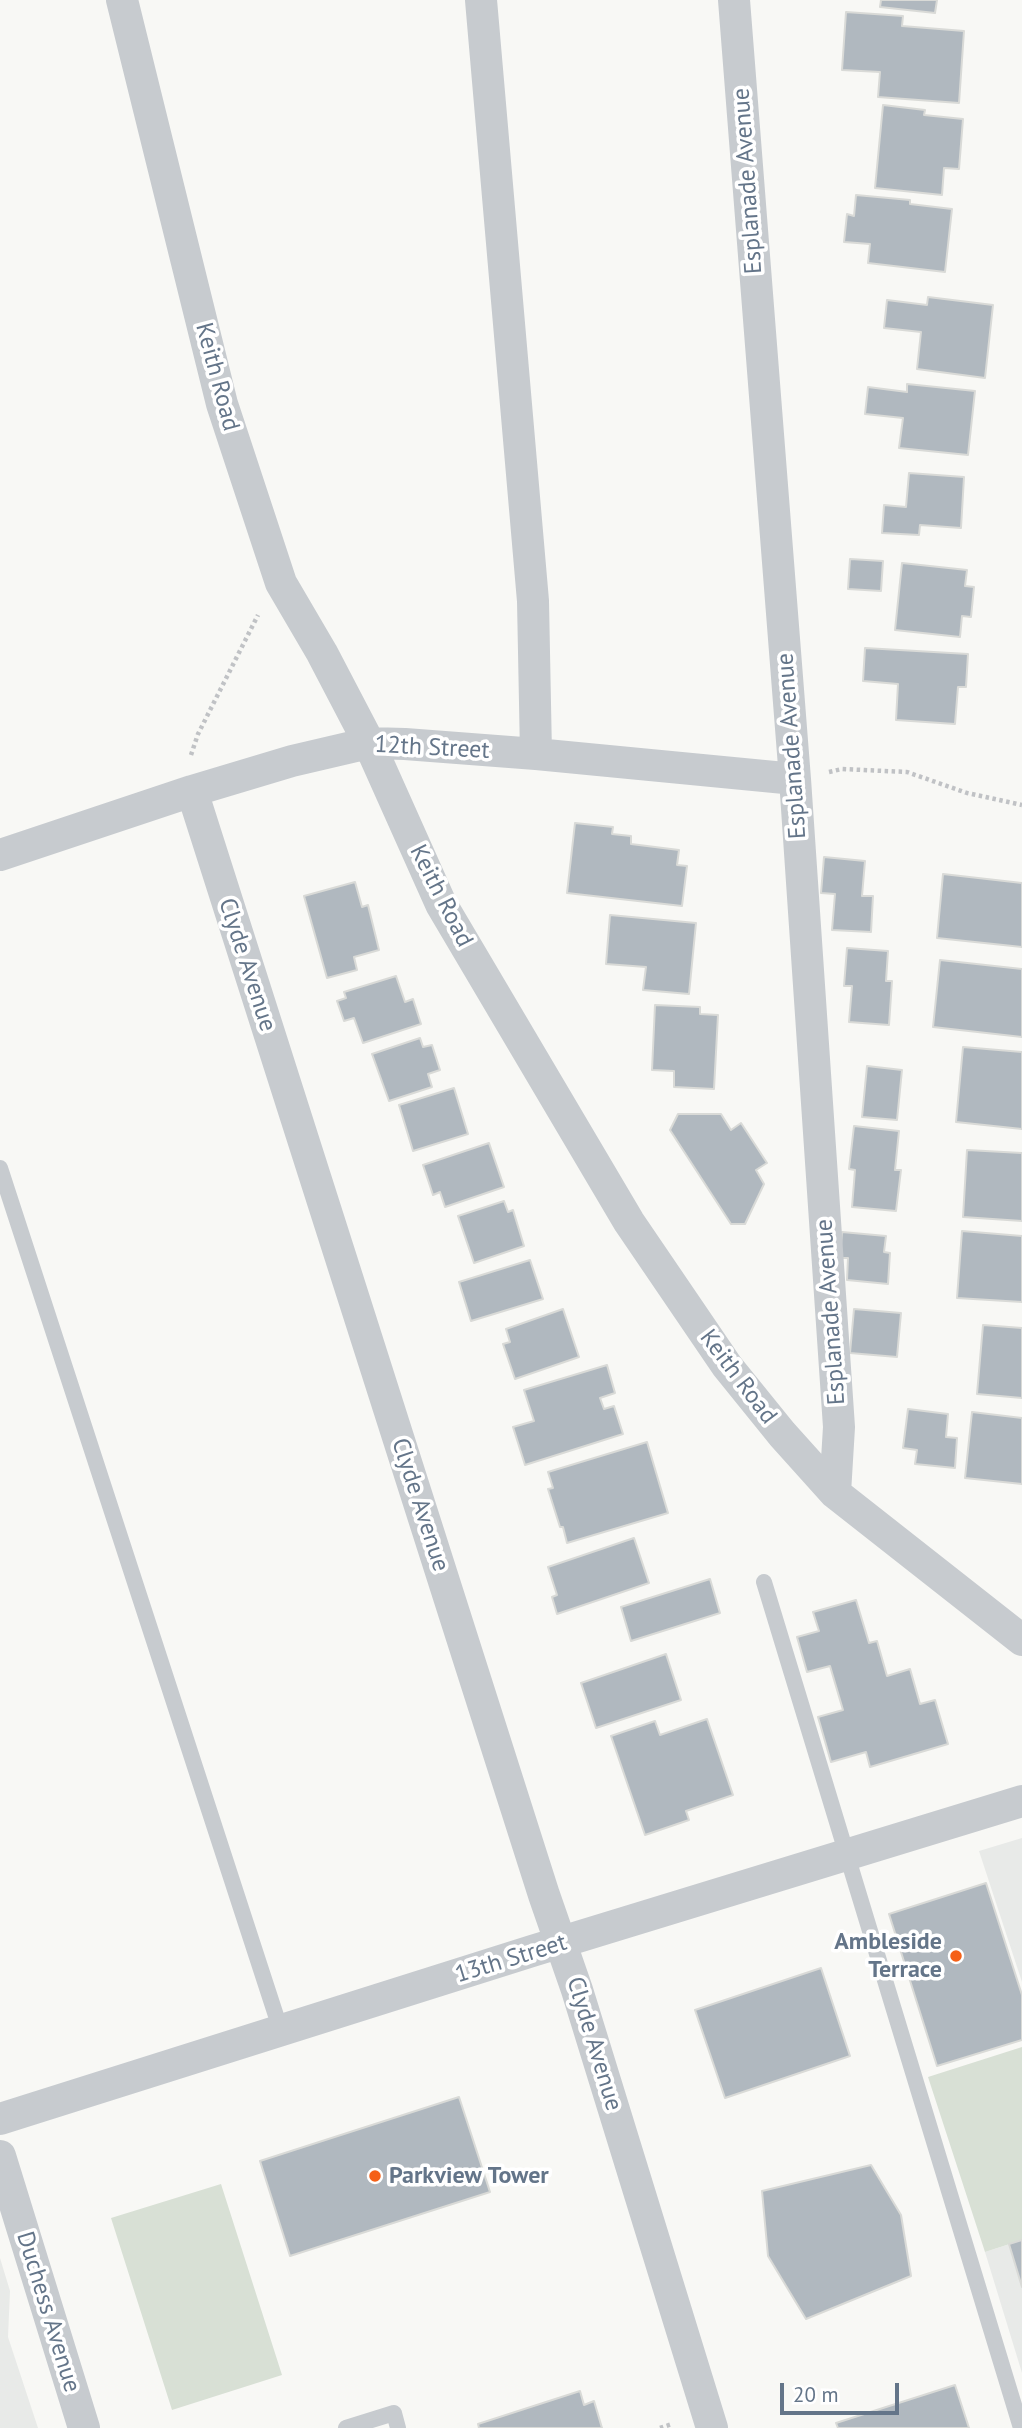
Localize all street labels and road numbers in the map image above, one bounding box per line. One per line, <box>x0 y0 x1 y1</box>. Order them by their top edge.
street label: Esplanade Avenue <box>727 87 769 275</box>
street label: Keith Road <box>189 320 245 434</box>
street label: Esplanade Avenue <box>771 652 813 840</box>
street label: 12th Street <box>374 731 490 765</box>
street label: Keith Road <box>403 840 479 952</box>
street label: Clyde Avenue <box>212 895 282 1035</box>
street label: Esplanade Avenue <box>810 1218 852 1406</box>
street label: Keith Road <box>693 1324 783 1430</box>
street label: Clyde Avenue <box>385 1435 455 1575</box>
street label: 13th Street <box>452 1928 570 1990</box>
street label: Clyde Avenue <box>560 1974 628 2114</box>
street label: Duchess Avenue <box>10 2228 86 2396</box>

